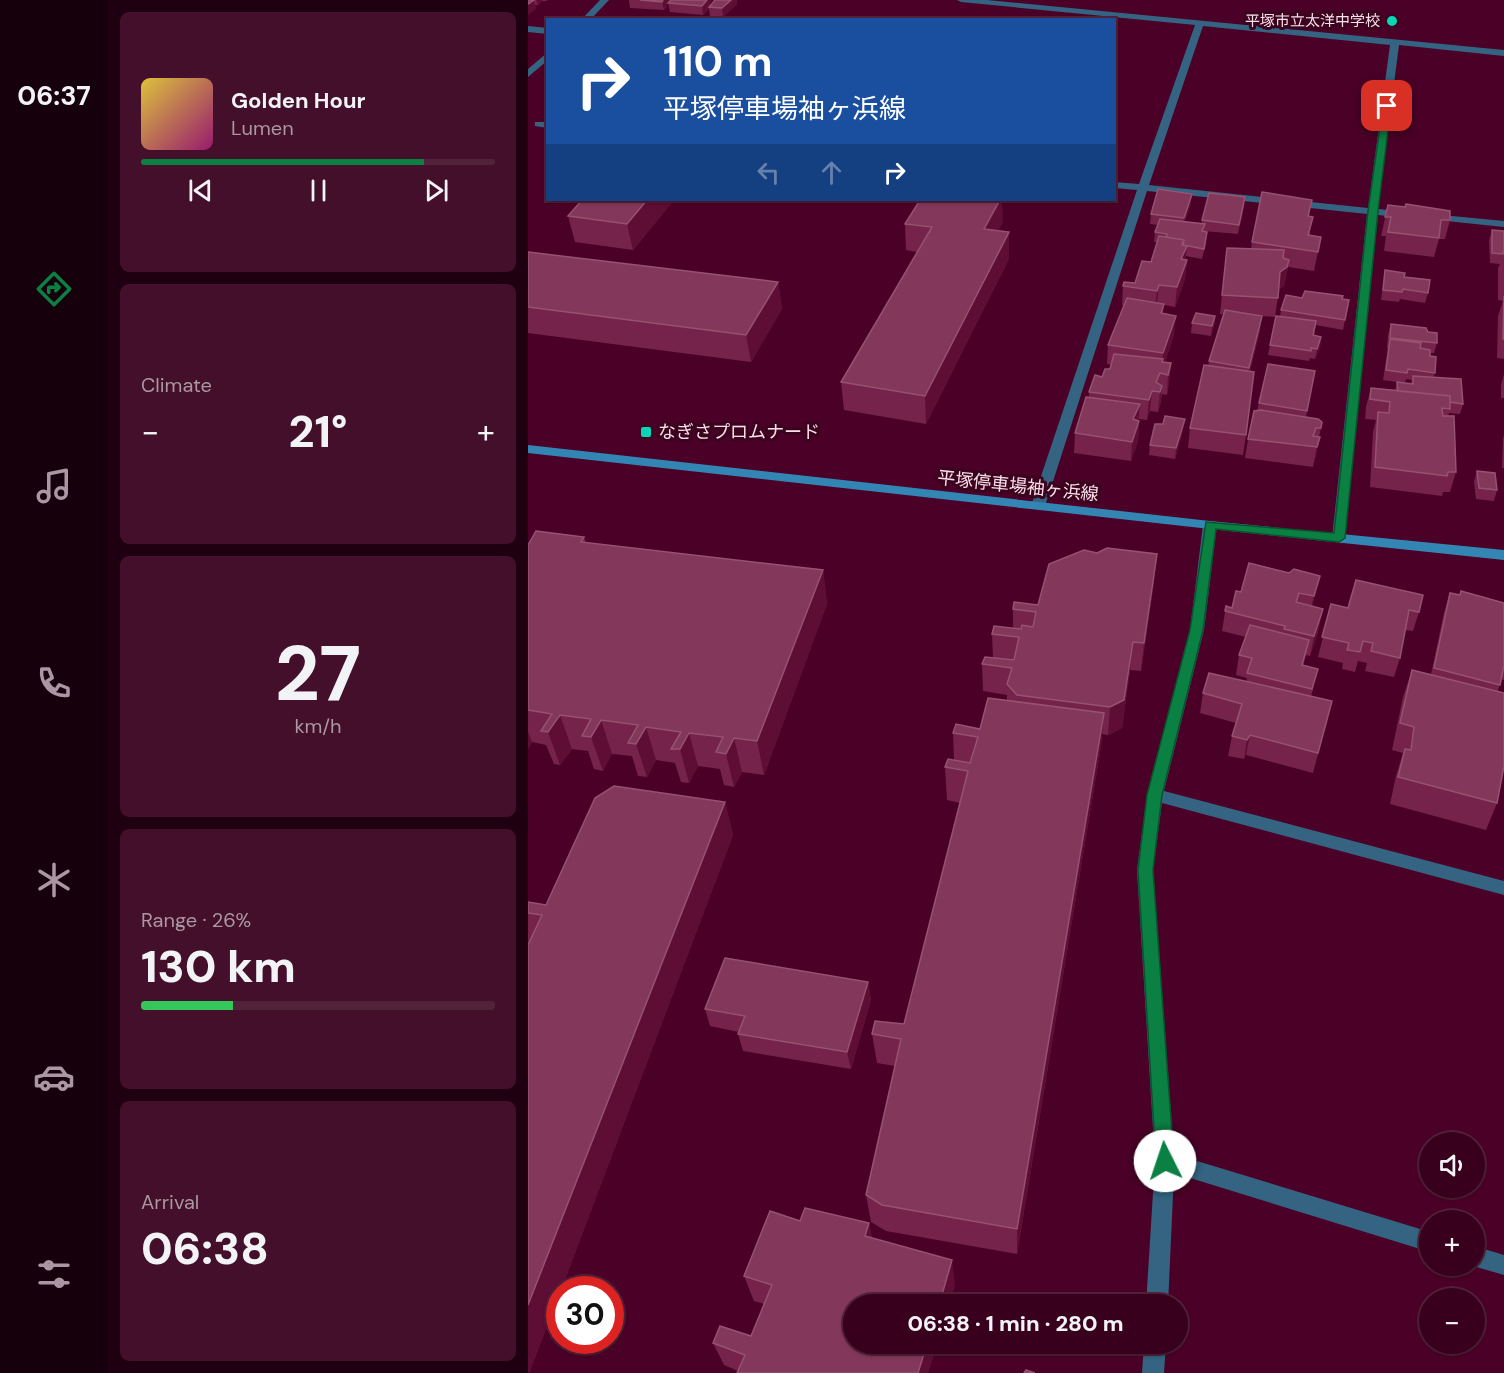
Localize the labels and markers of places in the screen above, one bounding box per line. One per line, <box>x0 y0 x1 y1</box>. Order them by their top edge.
place label: 平塚市立太洋中学校 <box>1245 11 1380 31</box>
marker: 平塚市立太洋中学校 <box>1385 14 1399 28</box>
pin <box>1361 80 1412 131</box>
place label: なぎさプロムナード <box>658 420 820 444</box>
marker: なぎさプロムナード <box>639 425 653 439</box>

